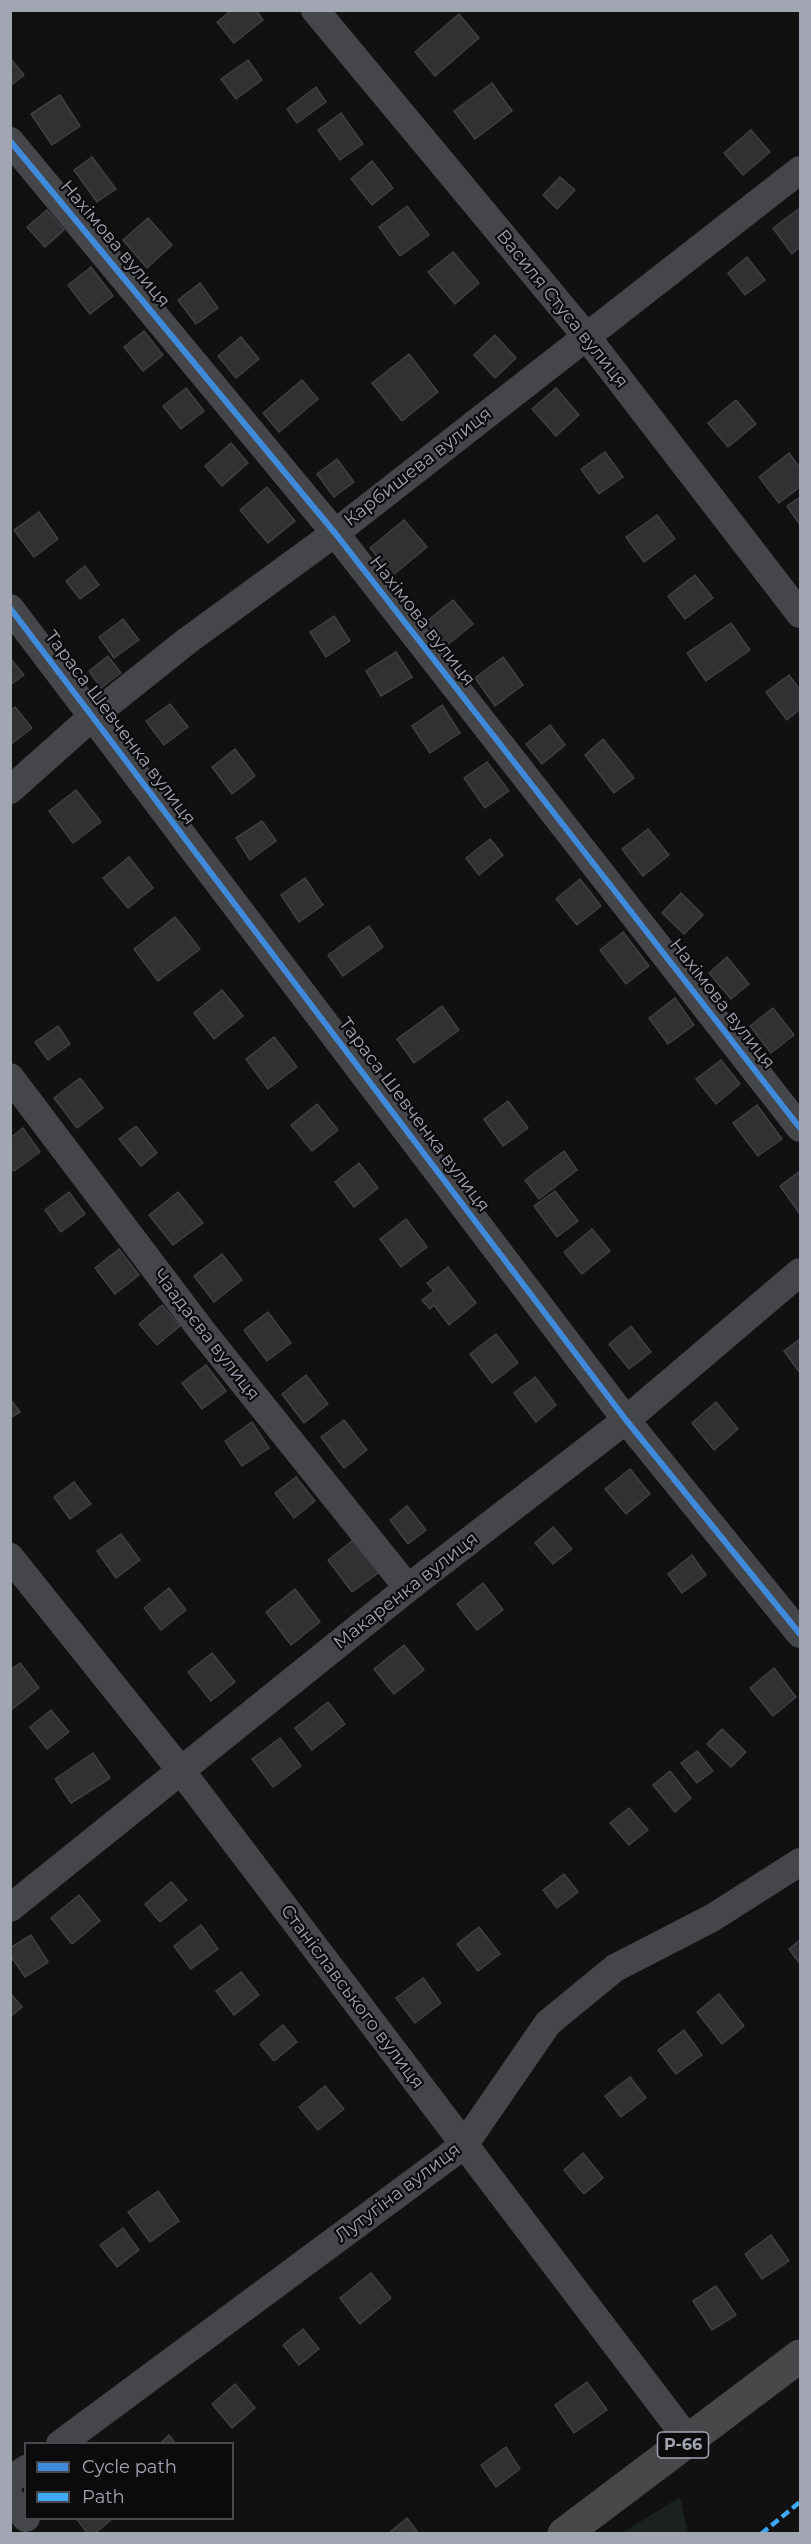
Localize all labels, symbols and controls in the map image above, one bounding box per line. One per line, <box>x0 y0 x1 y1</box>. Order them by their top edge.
street label: Нахімова вулиця <box>56 176 174 312</box>
street label: Василя Стуса вулиця <box>492 226 632 392</box>
street label: Карбишева вулиця <box>340 403 496 531</box>
street label: Нахімова вулиця <box>365 552 479 690</box>
street label: Тараса Шевченка вулиця <box>40 627 200 829</box>
street label: Нахімова вулиця <box>665 935 779 1073</box>
street label: Тараса Шевченка вулиця <box>334 1014 494 1216</box>
street label: Чаадаєва вулиця <box>148 1265 264 1405</box>
street label: Макаренка вулиця <box>330 1528 482 1654</box>
street label: Станіславського вулиця <box>276 1901 428 2093</box>
street label: Лутугіна вулиця <box>331 2139 465 2247</box>
road number: Р-66 <box>658 2432 708 2458</box>
legend <box>24 2442 234 2520</box>
text: Cycle path <box>82 2456 177 2478</box>
text: Path <box>82 2486 125 2508</box>

